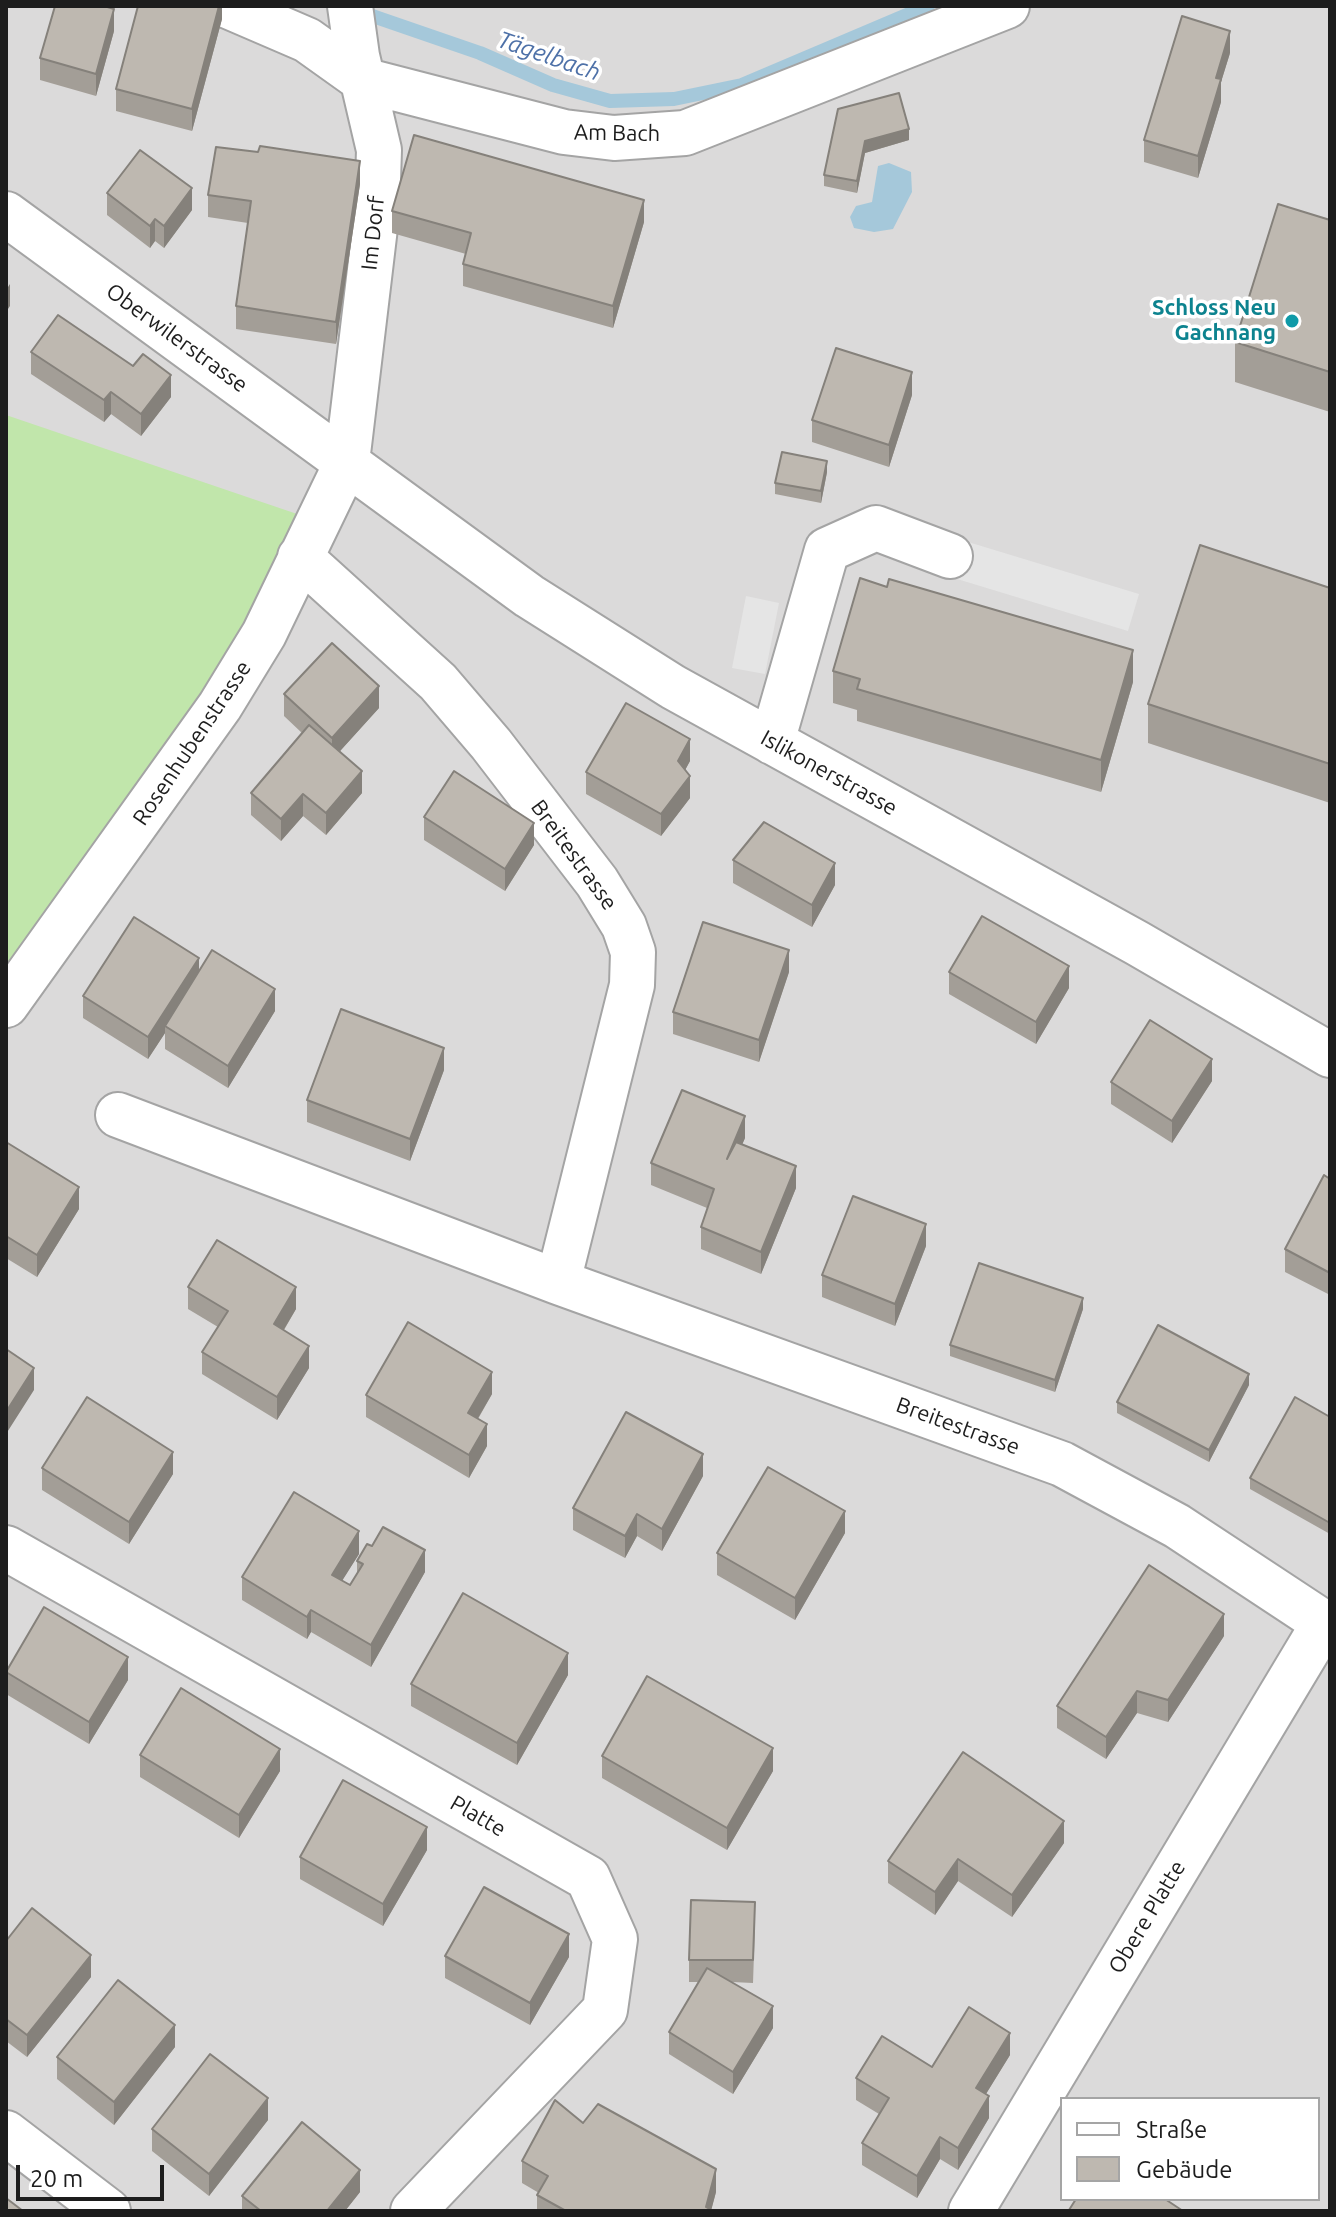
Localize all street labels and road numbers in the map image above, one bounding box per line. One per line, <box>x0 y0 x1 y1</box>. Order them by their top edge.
street label: Am Bach <box>574 119 660 147</box>
street label: Im Dorf <box>356 194 390 272</box>
street label: Oberwilerstrasse <box>101 278 253 398</box>
street label: Rosenhubenstrasse <box>127 656 257 830</box>
street label: Islikonerstrasse <box>756 725 902 821</box>
street label: Breitestrasse <box>525 795 623 915</box>
street label: Breitestrasse <box>893 1391 1023 1461</box>
street label: Platte <box>446 1790 510 1842</box>
street label: Obere Platte <box>1103 1856 1191 1978</box>

